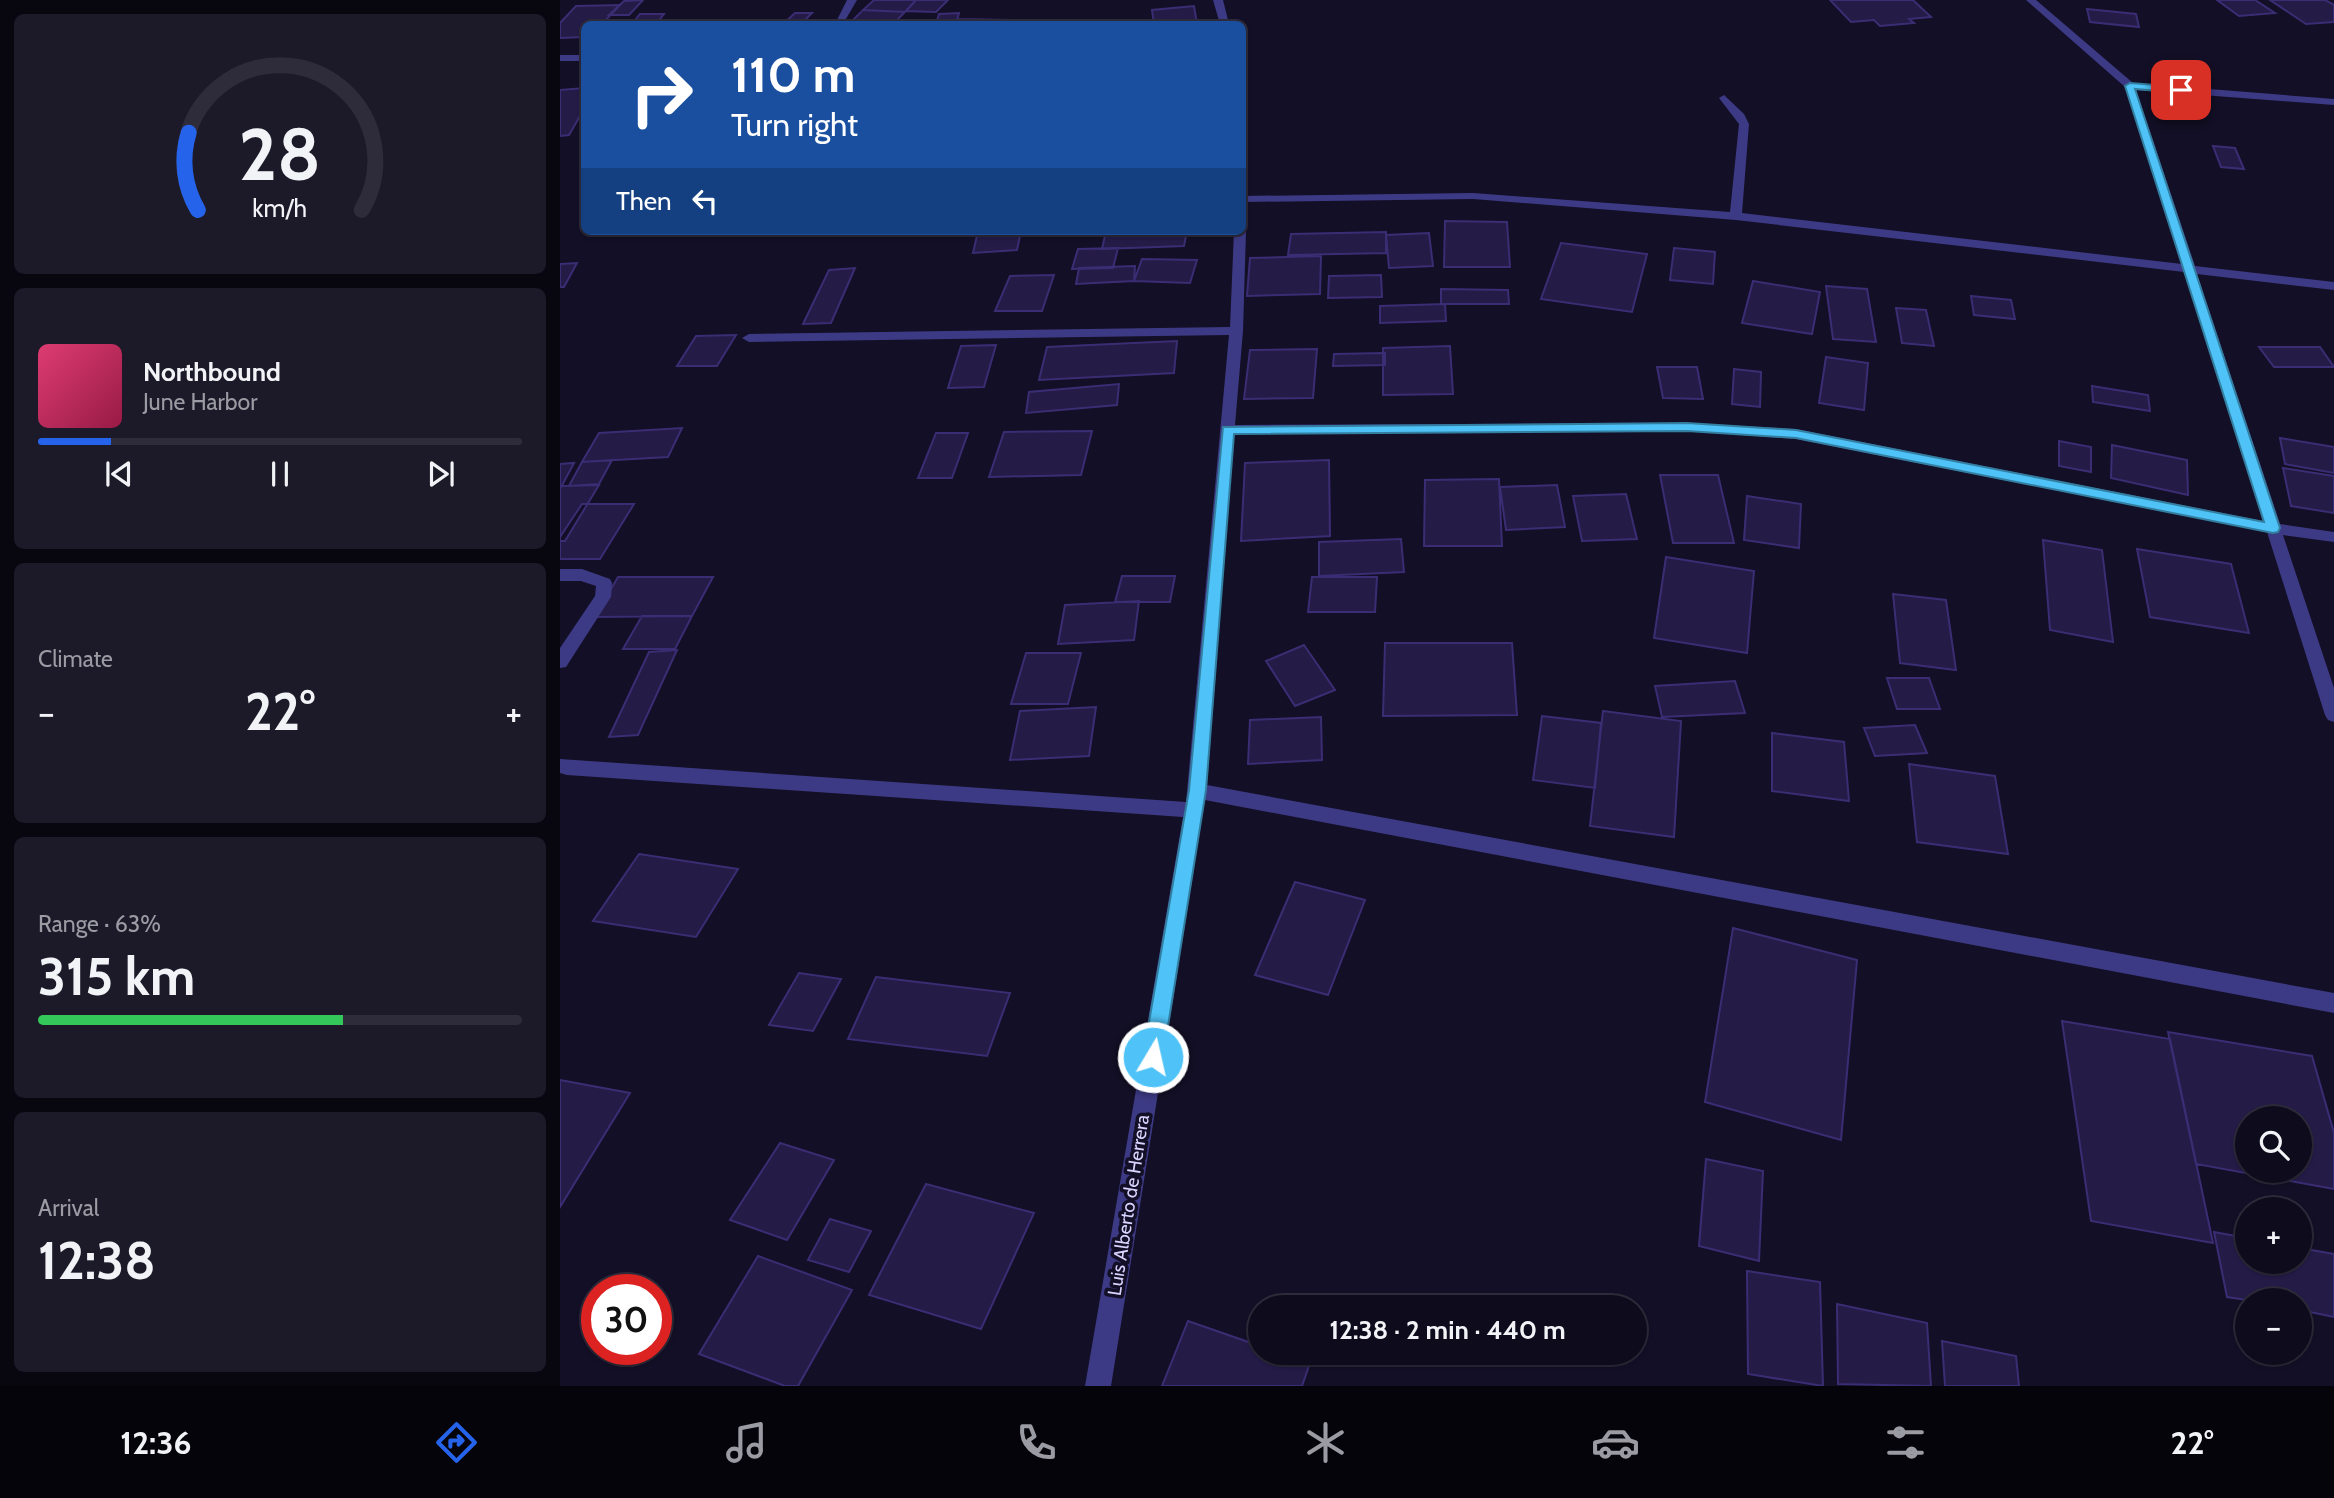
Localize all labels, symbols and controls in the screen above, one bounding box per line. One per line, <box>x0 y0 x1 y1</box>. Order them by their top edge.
text: 110 m <box>731 45 855 104</box>
icon: right <box>616 49 707 140</box>
pin <box>2151 60 2211 120</box>
icon: arrive <box>2162 71 2200 109</box>
text: Turn right <box>731 105 858 144</box>
text: 28 <box>239 111 321 199</box>
icon: left <box>686 182 724 220</box>
text: Then <box>616 185 672 217</box>
text: km/h <box>253 193 307 223</box>
text: Northbound <box>143 356 281 388</box>
text: June Harbor <box>143 388 257 416</box>
icon: previous <box>100 455 138 493</box>
icon: pause <box>261 455 299 493</box>
icon: next <box>422 455 460 493</box>
text: Climate <box>38 645 113 673</box>
text: 22° <box>245 680 315 743</box>
text: − <box>38 689 55 736</box>
text: + <box>505 689 522 736</box>
text: Range · 63% <box>38 910 161 938</box>
text: 315 km <box>38 945 195 1008</box>
position arrow <box>1116 1020 1190 1094</box>
map controls <box>2235 1106 2312 1365</box>
button: search <box>2235 1106 2312 1183</box>
street label: Luis Alberto de Herrera <box>1103 1113 1154 1297</box>
text: Arrival <box>38 1194 99 1222</box>
button: + <box>2235 1197 2312 1274</box>
text: 12:38 <box>38 1229 156 1292</box>
speed limit sign: 30 <box>581 1274 672 1365</box>
button: − <box>2235 1288 2312 1365</box>
text: 12:38 · 2 min · 440 m <box>1329 1314 1566 1346</box>
icon: directions <box>432 1418 481 1467</box>
icon: music <box>722 1418 771 1467</box>
icon: phone <box>1012 1418 1061 1467</box>
icon: climate <box>1301 1418 1350 1467</box>
icon: car <box>1591 1418 1640 1467</box>
icon: filters <box>1881 1418 1930 1467</box>
text: 12:36 <box>120 1423 191 1462</box>
text: 22° <box>2170 1423 2214 1462</box>

